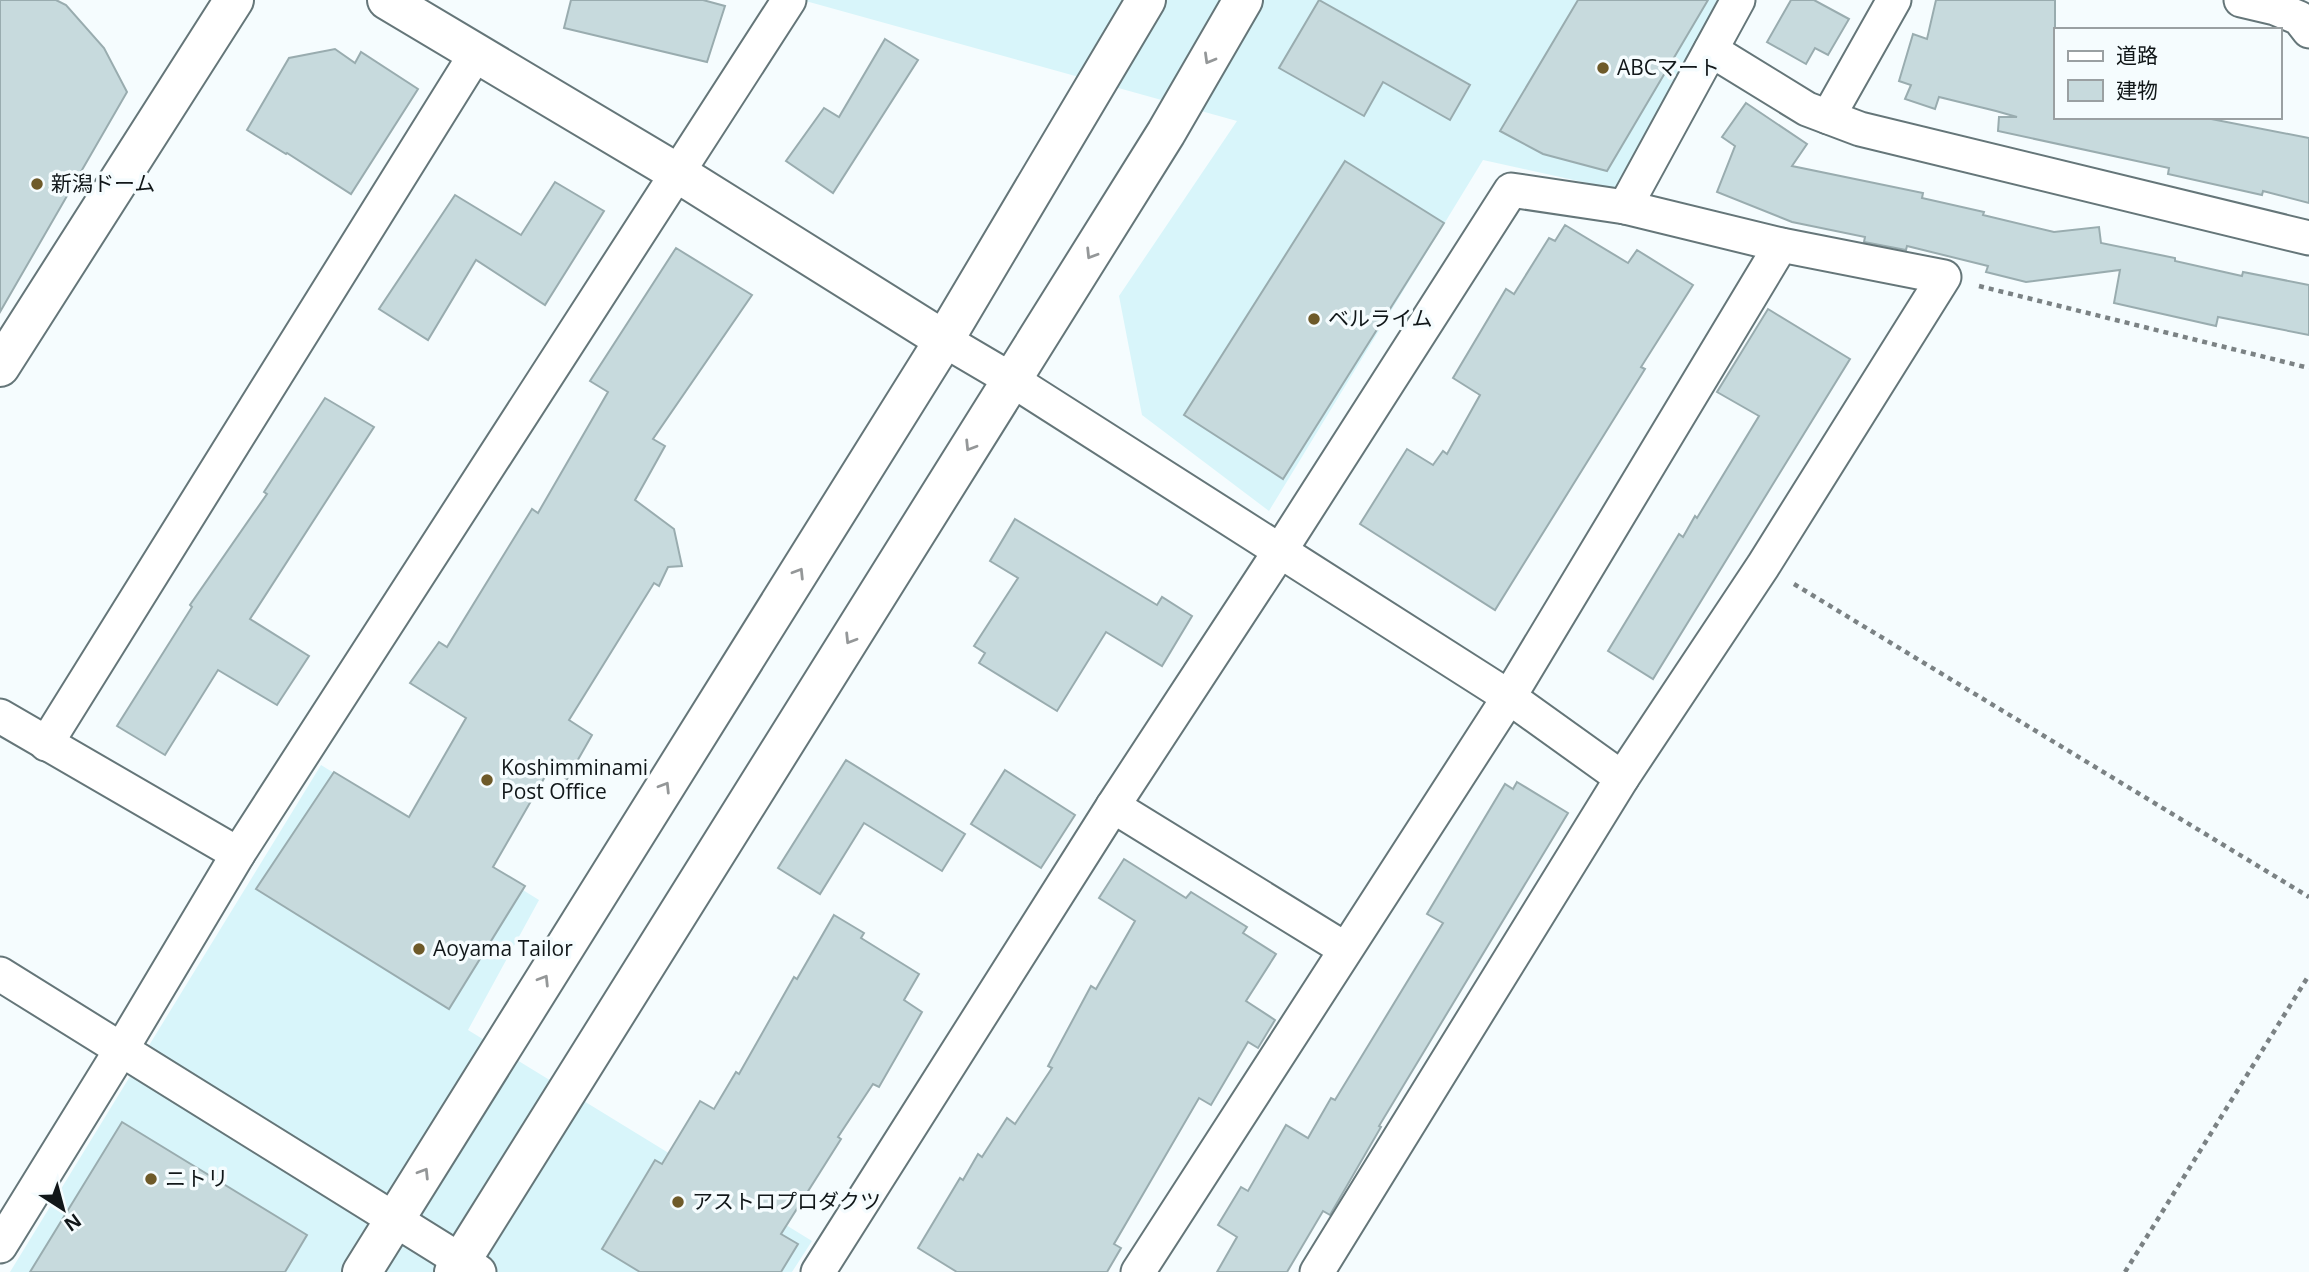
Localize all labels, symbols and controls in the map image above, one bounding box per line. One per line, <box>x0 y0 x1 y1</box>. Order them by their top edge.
legend <box>2054 28 2281 119</box>
text: 道路 <box>2116 41 2158 69</box>
one-way arrow <box>1204 52 1217 64</box>
place label: ABCマート <box>1617 53 1720 81</box>
marker: ABCマート <box>1595 60 1611 76</box>
text: 建物 <box>2116 76 2158 104</box>
place label: 新潟ドーム <box>51 169 155 197</box>
marker: 新潟ドーム <box>29 176 45 192</box>
one-way arrow <box>1086 246 1099 259</box>
place label: ベルライム <box>1328 304 1433 332</box>
marker: ベルライム <box>1306 311 1322 327</box>
one-way arrow <box>966 439 979 452</box>
one-way arrow <box>790 568 803 581</box>
one-way arrow <box>845 632 858 645</box>
place label: Koshimminami Post Office <box>501 753 648 805</box>
marker: Koshimminami Post Office <box>479 772 495 788</box>
one-way arrow <box>657 781 670 794</box>
place label: Aoyama Tailor <box>433 934 573 962</box>
marker: Aoyama Tailor <box>411 941 427 957</box>
one-way arrow <box>536 974 549 987</box>
place label: ニトリ <box>165 1164 228 1192</box>
one-way arrow <box>415 1167 428 1180</box>
marker: ニトリ <box>143 1171 159 1187</box>
north arrow <box>28 1174 98 1244</box>
place label: アストロプロダクツ <box>692 1187 881 1215</box>
marker: アストロプロダクツ <box>670 1194 686 1210</box>
text: N <box>59 1208 87 1238</box>

